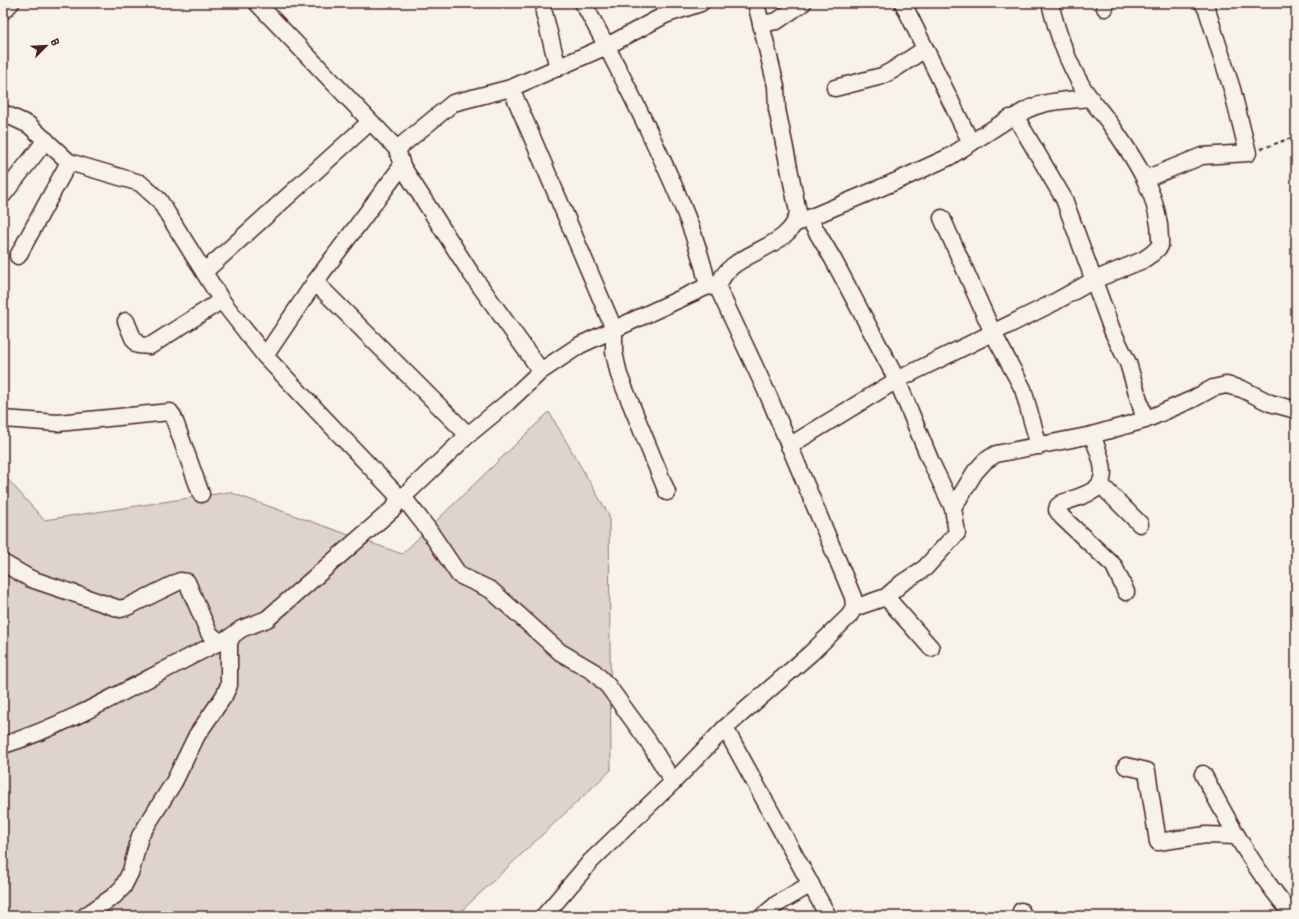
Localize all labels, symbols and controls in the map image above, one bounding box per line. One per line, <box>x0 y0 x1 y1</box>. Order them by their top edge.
north arrow <box>26 26 66 66</box>
text: B <box>47 37 62 48</box>

